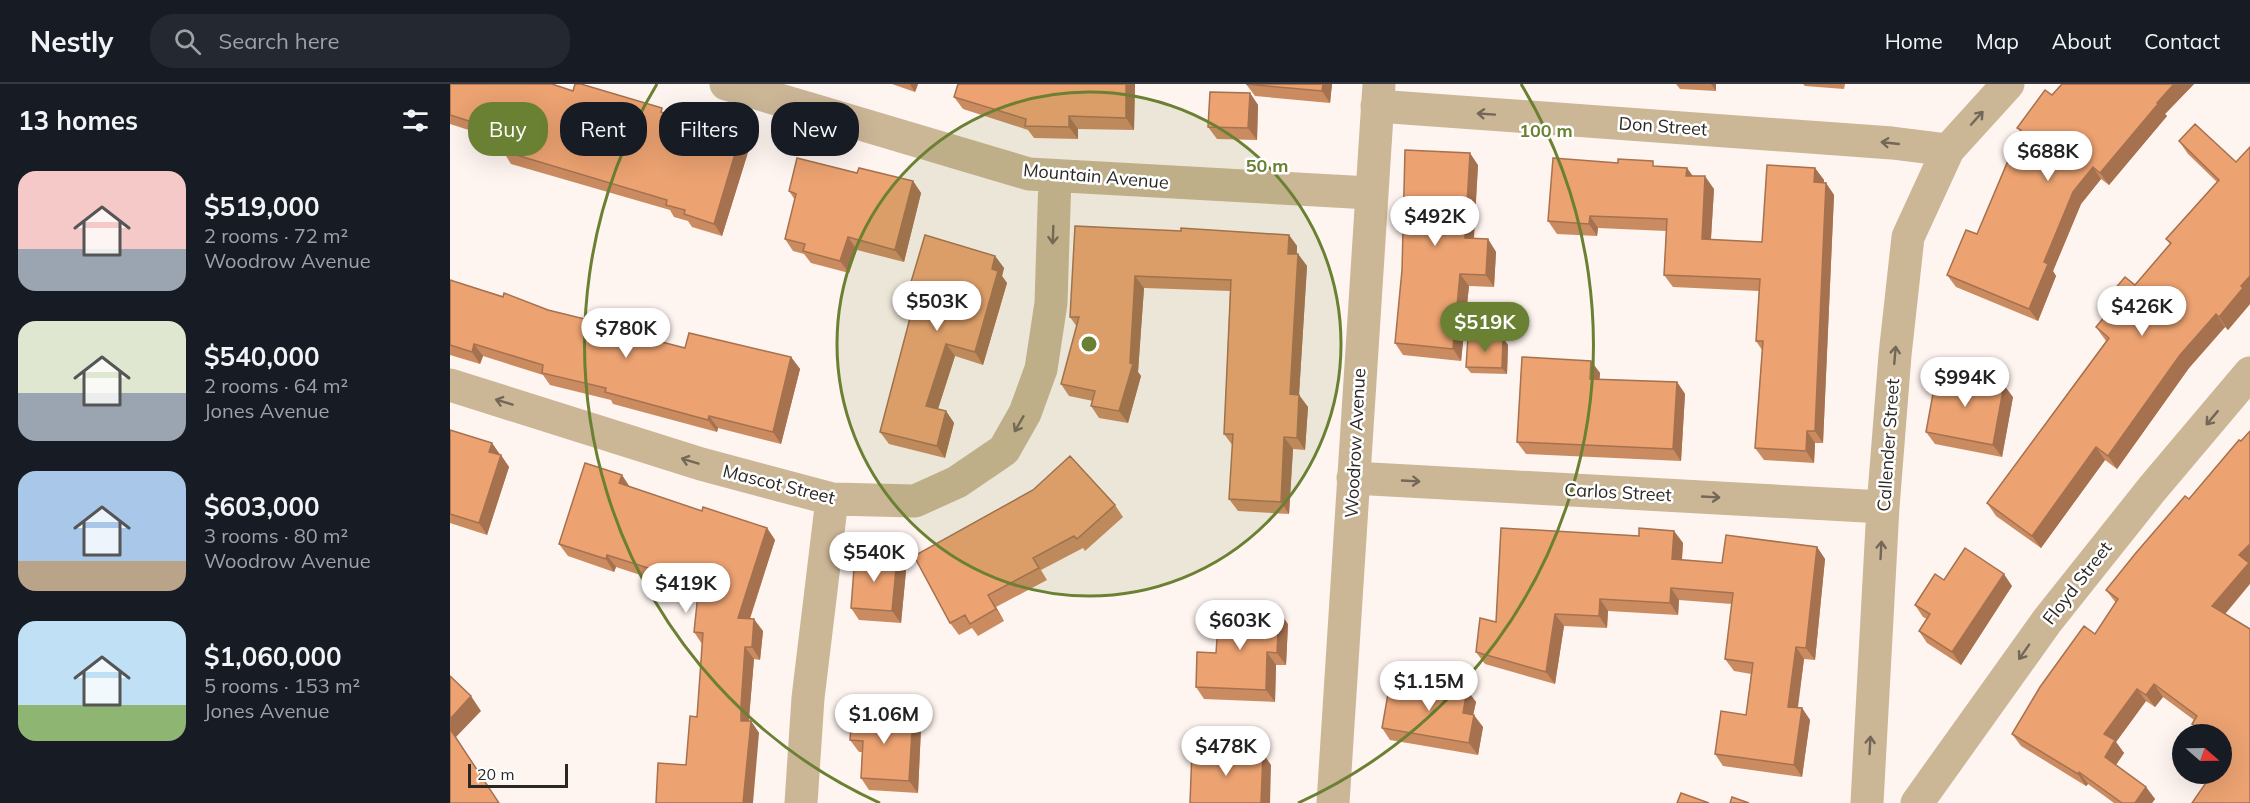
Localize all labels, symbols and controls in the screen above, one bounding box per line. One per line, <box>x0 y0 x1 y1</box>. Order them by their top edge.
search box <box>150 14 570 68</box>
text: Nestly <box>30 24 114 59</box>
icon: search <box>171 25 204 58</box>
text: Search here <box>219 27 339 55</box>
text: Home <box>1885 28 1943 54</box>
text: Map <box>1976 28 2019 54</box>
text: About <box>2052 28 2111 54</box>
text: Contact <box>2144 28 2220 54</box>
chip: Buy <box>468 102 548 156</box>
chip: Rent <box>560 102 647 156</box>
chip: Filters <box>659 102 759 156</box>
chip: New <box>771 102 859 156</box>
text: 13 homes <box>18 104 138 137</box>
icon: filters <box>399 104 432 137</box>
one-way arrow <box>1477 108 1497 119</box>
street label: Don Street <box>1618 111 1708 141</box>
one-way arrow <box>1970 111 1984 126</box>
text: 100 m <box>1519 119 1573 142</box>
pin: $688K <box>2006 131 2090 182</box>
one-way arrow <box>1881 137 1901 148</box>
text: $688K <box>2017 138 2079 163</box>
text: 50 m <box>1246 154 1288 177</box>
street label: Mountain Avenue <box>1022 158 1170 194</box>
text: $519,000 <box>204 190 320 223</box>
icon: home <box>66 195 138 267</box>
pin: $492K <box>1393 196 1477 247</box>
text: $492K <box>1404 203 1466 228</box>
text: 2 rooms · 72 m² <box>204 223 348 248</box>
one-way arrow <box>1048 224 1059 244</box>
text: Woodrow Avenue <box>204 248 371 273</box>
pin: $503K <box>895 281 979 332</box>
pin: $426K <box>2100 286 2184 337</box>
text: $503K <box>906 288 968 313</box>
text: $426K <box>2111 293 2173 318</box>
pin: $519K <box>1443 302 1527 353</box>
pin: $780K <box>584 308 668 359</box>
text: $519K <box>1454 309 1516 334</box>
text: $780K <box>595 315 657 340</box>
centre of rings <box>1079 334 1099 354</box>
text: $540,000 <box>204 340 320 373</box>
icon: home <box>66 345 138 417</box>
one-way arrow <box>1890 346 1901 366</box>
pin: $994K <box>1923 357 2007 408</box>
text: $994K <box>1934 364 1996 389</box>
street label: Woodrow Avenue <box>1340 368 1370 518</box>
text: 2 rooms · 64 m² <box>204 373 348 398</box>
street label: Callender Street <box>1872 378 1904 512</box>
one-way arrow <box>495 396 514 407</box>
text: Jones Avenue <box>204 398 329 423</box>
one-way arrow <box>2205 410 2219 425</box>
one-way arrow <box>1012 415 1024 432</box>
one-way arrow <box>681 454 700 465</box>
street label: Mascot Street <box>720 459 838 509</box>
one-way arrow <box>1401 476 1421 487</box>
street label: Carlos Street <box>1564 478 1672 506</box>
text: $603,000 <box>204 490 320 523</box>
one-way arrow <box>1701 492 1721 503</box>
icon: home <box>66 495 138 567</box>
text: 3 rooms · 80 m² <box>204 523 348 548</box>
pin: $540K <box>832 532 916 583</box>
street label: Floyd Street <box>2037 537 2117 629</box>
text: $540K <box>843 539 905 564</box>
one-way arrow <box>1875 540 1886 560</box>
text: Woodrow Avenue <box>204 548 371 573</box>
pin: $419K <box>644 563 728 614</box>
text: $419K <box>655 570 717 595</box>
pin: $603K <box>1198 600 1282 651</box>
text: $603K <box>1209 607 1271 632</box>
text: $1,060,000 <box>204 640 342 673</box>
one-way arrow <box>2018 644 2031 660</box>
icon: home <box>66 645 138 717</box>
pin: $1.15M <box>1380 661 1478 712</box>
text: $1.15M <box>1394 668 1464 693</box>
text: 5 rooms · 153 m² <box>204 673 360 698</box>
pin: $1.06M <box>835 694 933 745</box>
text: Jones Avenue <box>204 698 329 723</box>
text: $1.06M <box>849 701 919 726</box>
north arrow <box>2172 724 2232 784</box>
map controls <box>2172 724 2232 784</box>
pin: $478K <box>1184 726 1268 777</box>
text: $478K <box>1195 733 1257 758</box>
one-way arrow <box>1865 735 1876 755</box>
scale bar <box>468 761 568 788</box>
text: 20 m <box>477 764 514 784</box>

